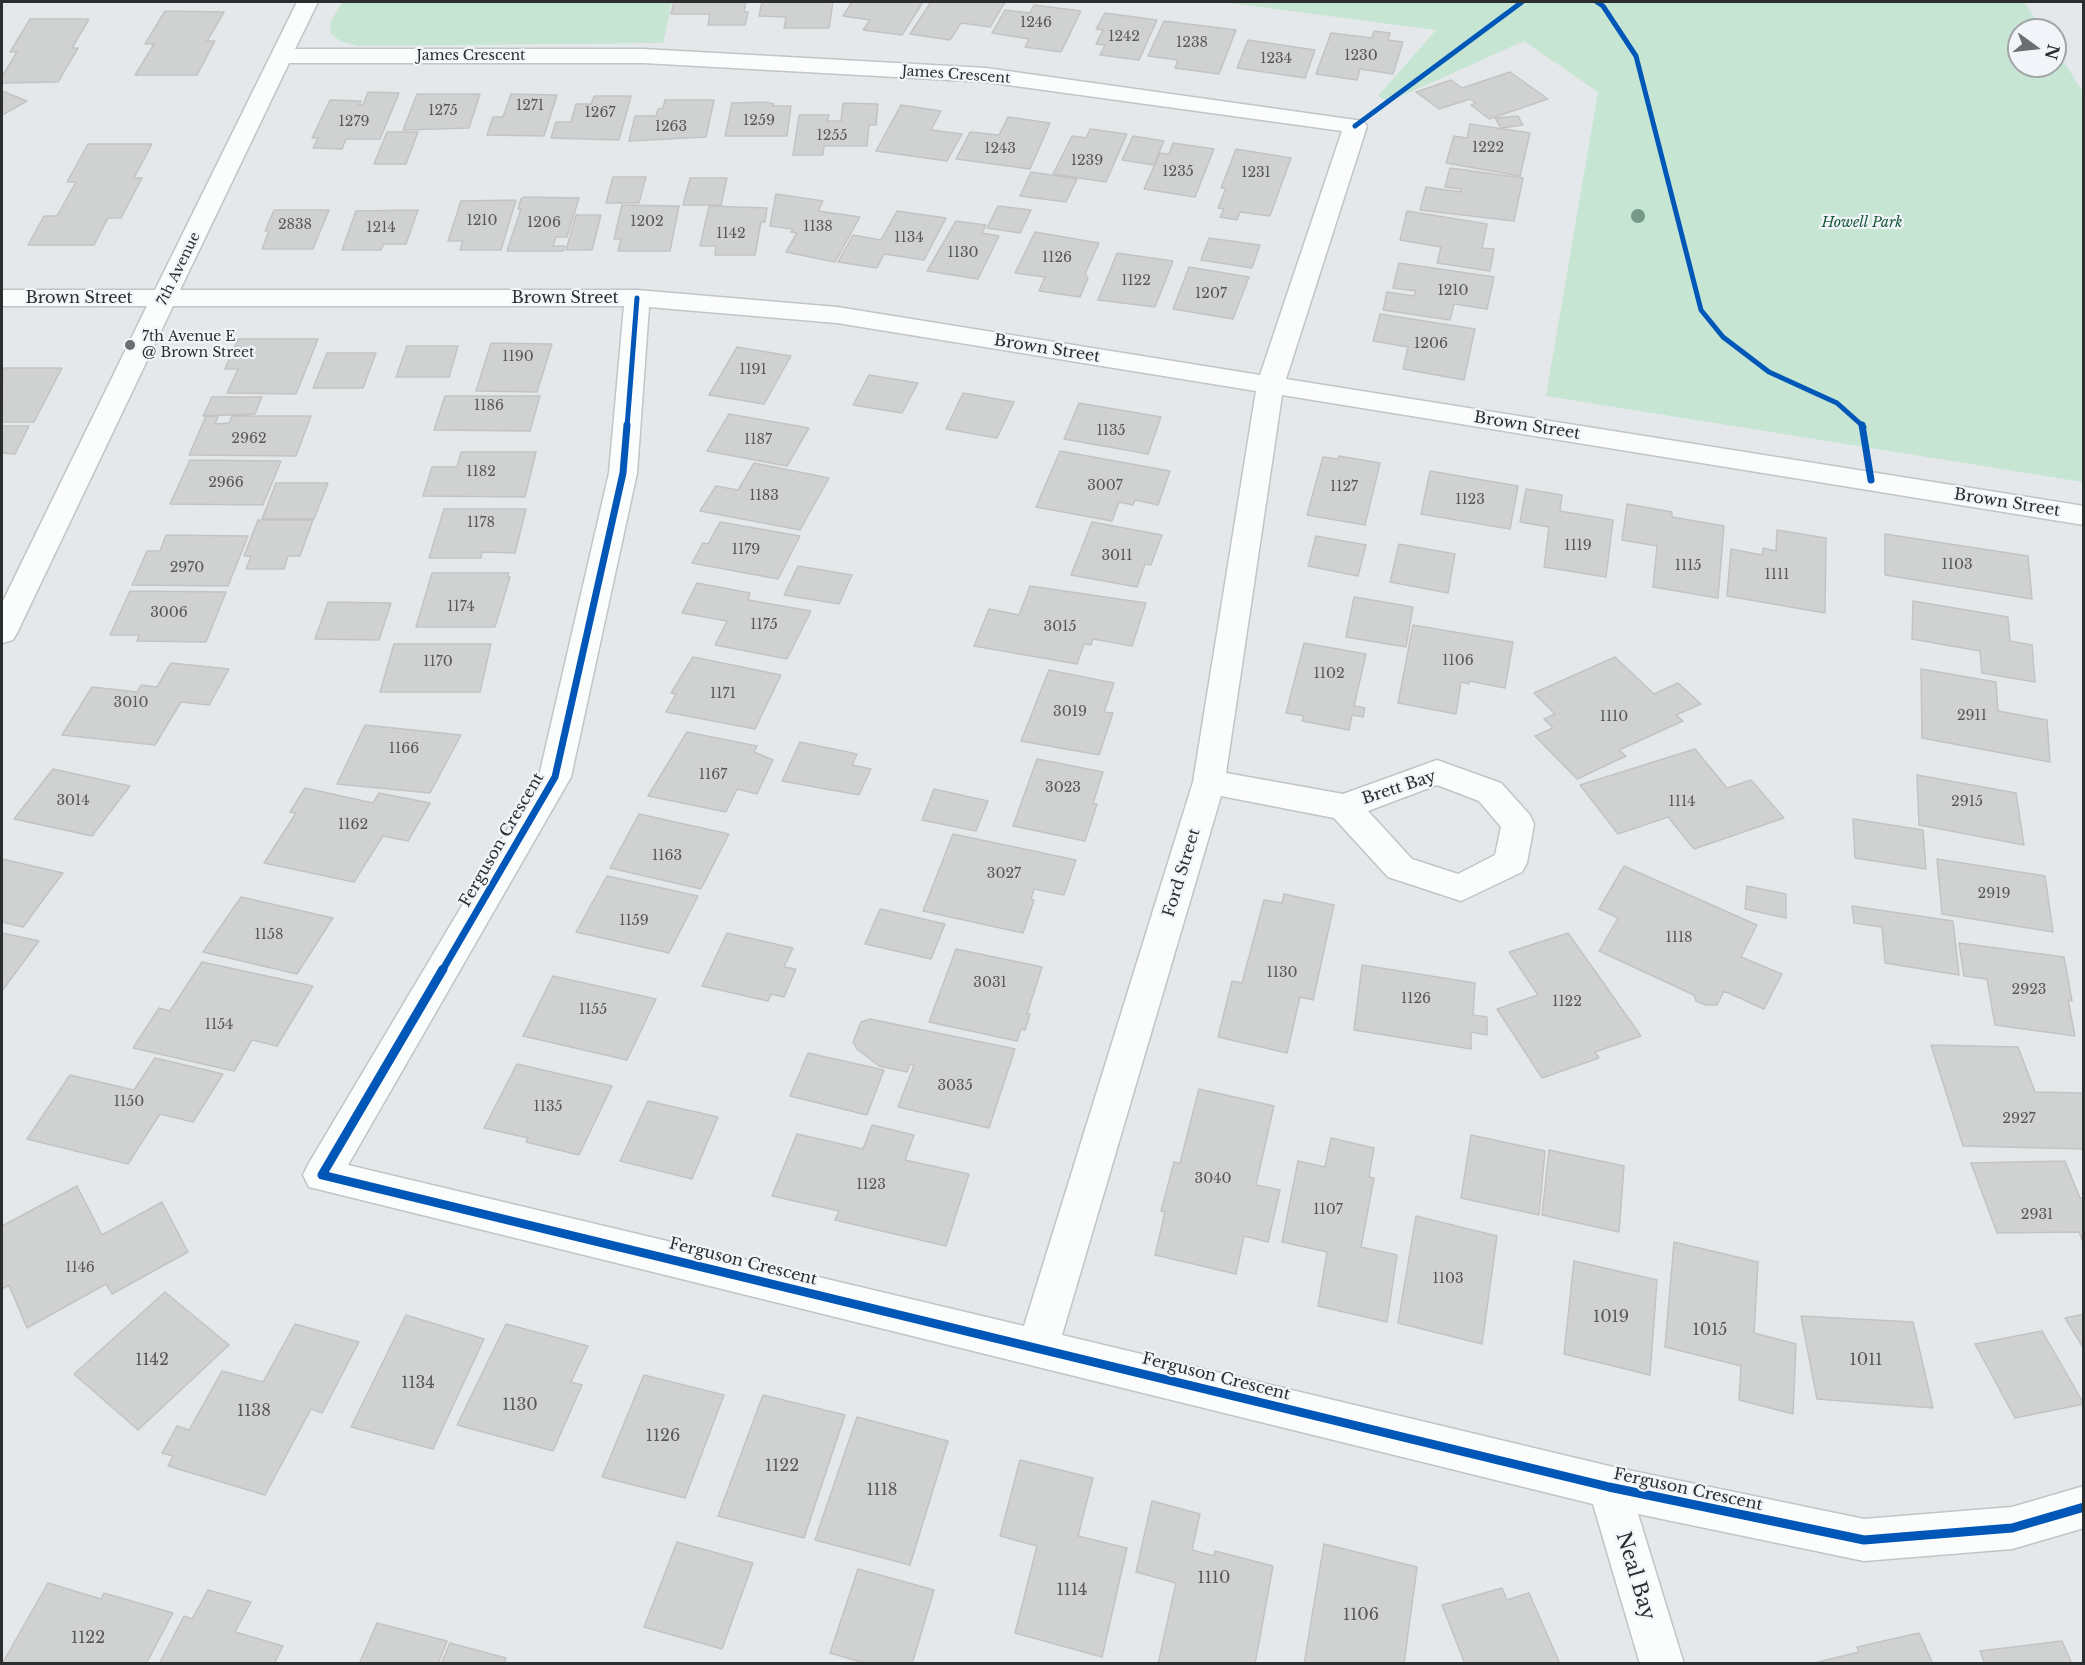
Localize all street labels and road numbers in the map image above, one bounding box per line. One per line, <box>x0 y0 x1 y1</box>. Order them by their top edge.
street label: James Crescent <box>417 48 525 64</box>
street label: James Crescent <box>901 63 1011 87</box>
street label: 7th Avenue <box>154 230 204 308</box>
street label: Brown Street <box>25 288 133 308</box>
street label: Brown Street <box>511 288 619 308</box>
street label: Brown Street <box>993 331 1101 367</box>
street label: Brown Street <box>1473 408 1581 444</box>
street label: Brown Street <box>1953 485 2061 521</box>
street label: Brett Bay <box>1360 767 1438 809</box>
street label: Ferguson Crescent <box>456 769 548 911</box>
street label: Ford Street <box>1159 826 1205 920</box>
street label: Ferguson Crescent <box>667 1234 819 1290</box>
street label: Ferguson Crescent <box>1140 1349 1292 1405</box>
street label: Ferguson Crescent <box>1612 1465 1764 1515</box>
street label: Neal Bay <box>1610 1529 1660 1623</box>

